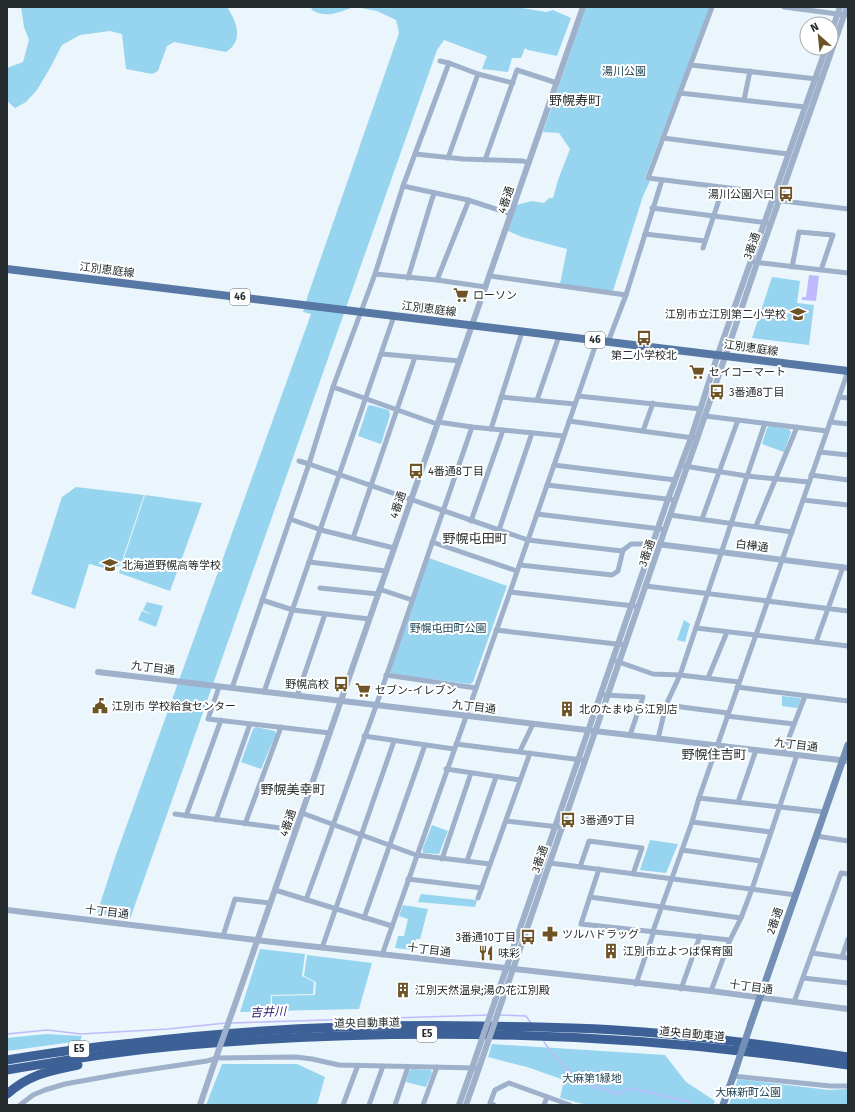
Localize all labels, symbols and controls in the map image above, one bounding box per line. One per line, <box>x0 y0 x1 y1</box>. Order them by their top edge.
north arrow <box>799 16 839 56</box>
text: N <box>808 20 821 35</box>
park label: 湯川公園 <box>602 65 646 78</box>
district label: 野幌寿町 <box>549 93 601 108</box>
street label: 4番通 <box>495 185 517 215</box>
bus stop icon: 湯川公園入口 <box>777 185 795 203</box>
place label: 湯川公園入口 <box>708 188 774 201</box>
street label: 3番通 <box>741 231 763 261</box>
street label: 江別恵庭線 <box>79 260 135 280</box>
supermarket icon: ローソン <box>452 286 470 304</box>
road number: 46 <box>230 289 250 305</box>
place label: ローソン <box>473 289 517 302</box>
street label: 江別恵庭線 <box>401 299 457 319</box>
school or university icon: 江別市立江別第二小学校 <box>789 305 807 323</box>
place label: 江別市立江別第二小学校 <box>665 308 786 321</box>
bus stop icon: 第二小学校北 <box>635 329 653 347</box>
road number: 46 <box>585 332 605 348</box>
street label: 江別恵庭線 <box>723 338 779 358</box>
place label: 第二小学校北 <box>611 349 677 362</box>
supermarket icon: セイコーマート <box>688 363 706 381</box>
place label: セイコーマート <box>709 366 786 379</box>
bus stop icon: 3番通8丁目 <box>708 383 726 401</box>
place label: 3番通8丁目 <box>729 386 785 399</box>
bus stop icon: 4番通8丁目 <box>407 462 425 480</box>
place label: 4番通8丁目 <box>428 465 484 478</box>
street label: 4番通 <box>387 490 409 520</box>
district label: 野幌屯田町 <box>442 531 508 546</box>
street label: 3番通 <box>636 538 658 568</box>
street label: 白樺通 <box>735 538 769 554</box>
school or university icon: 北海道野幌高等学校 <box>101 556 119 574</box>
place label: 北海道野幌高等学校 <box>122 559 221 572</box>
park label: 野幌屯田町公園 <box>410 622 487 635</box>
street label: 九丁目通 <box>130 659 176 677</box>
bus stop icon: 野幌高校 <box>332 675 350 693</box>
place label: 野幌高校 <box>285 678 329 691</box>
supermarket icon: セブン-イレブン <box>354 681 372 699</box>
place label: セブン-イレブン <box>375 684 456 697</box>
public building icon: 江別市 学校給食センター <box>91 697 109 715</box>
street label: 九丁目通 <box>451 698 497 716</box>
place label: 江別市 学校給食センター <box>112 700 236 713</box>
building icon: 北のたまゆら江別店 <box>558 700 576 718</box>
place label: 北のたまゆら江別店 <box>579 703 678 716</box>
street label: 九丁目通 <box>773 736 819 754</box>
district label: 野幌住吉町 <box>681 747 747 762</box>
district label: 野幌美幸町 <box>260 782 326 797</box>
street label: 4番通 <box>277 808 299 838</box>
bus stop icon: 3番通9丁目 <box>559 811 577 829</box>
place label: 3番通9丁目 <box>580 814 635 827</box>
street label: 3番通 <box>529 844 551 874</box>
street label: 十丁目通 <box>84 903 130 921</box>
street label: 2番通 <box>764 906 786 936</box>
pharmacy icon: ツルハドラッグ <box>541 925 559 943</box>
bus stop icon: 3番通10丁目 <box>519 928 537 946</box>
place label: ツルハドラッグ <box>562 928 639 941</box>
place label: 3番通10丁目 <box>456 931 516 944</box>
street label: 十丁目通 <box>406 941 452 959</box>
building icon: 江別市立よつば保育園 <box>602 942 620 960</box>
restaurant icon: 味彩 <box>477 944 495 962</box>
place label: 江別市立よつば保育園 <box>623 945 733 958</box>
place label: 味彩 <box>498 947 520 960</box>
street label: 十丁目通 <box>728 978 774 996</box>
building icon: 江別天然温泉;湯の花江別殿 <box>394 981 412 999</box>
place label: 江別天然温泉;湯の花江別殿 <box>415 984 550 997</box>
water label: 吉井川 <box>250 1004 288 1020</box>
street label: 道央自動車道 <box>334 1016 400 1030</box>
street label: 道央自動車道 <box>659 1025 725 1043</box>
road number: E5 <box>417 1026 437 1042</box>
road number: E5 <box>69 1041 89 1057</box>
park label: 大麻第1緑地 <box>562 1072 622 1085</box>
park label: 大麻新町公園 <box>715 1086 781 1099</box>

